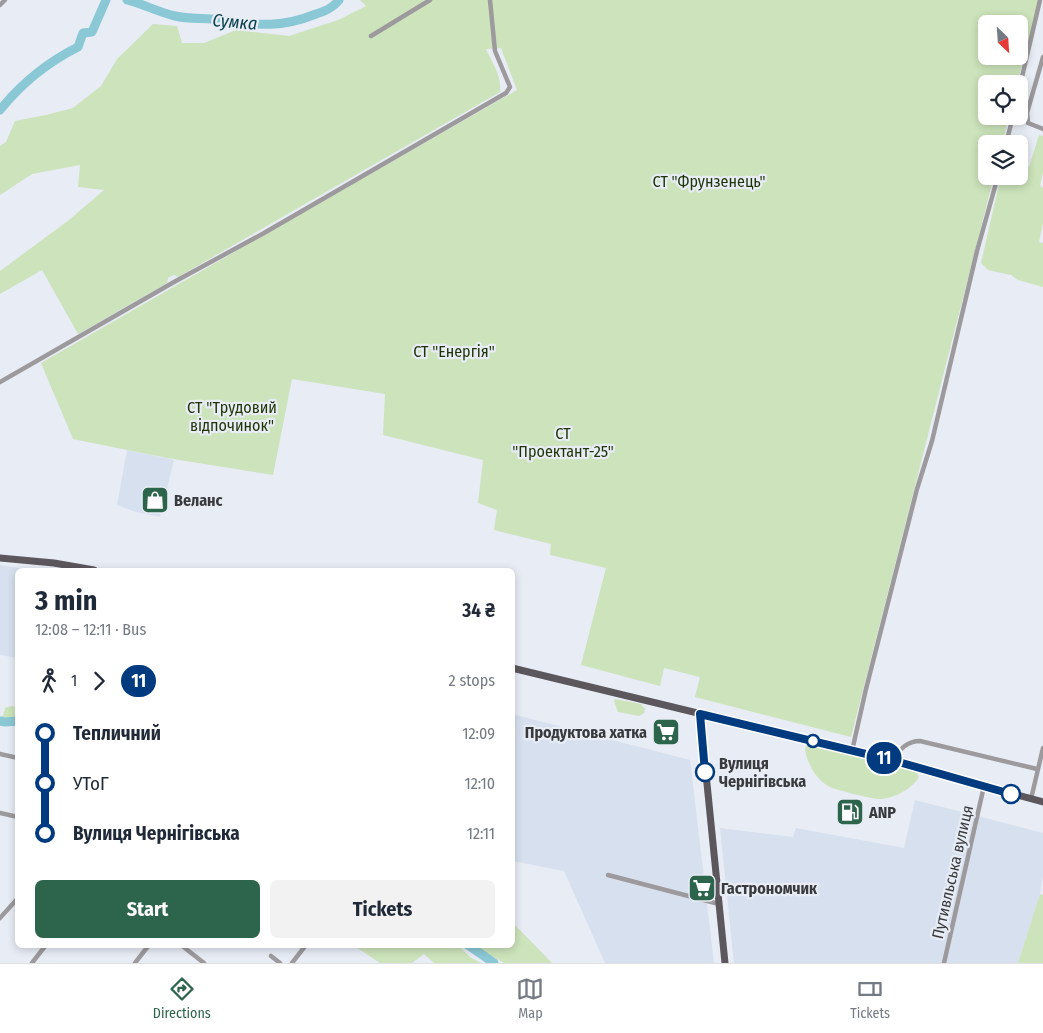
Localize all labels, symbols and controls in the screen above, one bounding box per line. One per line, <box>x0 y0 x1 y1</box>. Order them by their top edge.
water label: Сумка <box>212 9 258 35</box>
north arrow <box>978 15 1028 65</box>
map controls <box>978 15 1028 185</box>
button: locate <box>978 75 1028 125</box>
button: layers <box>978 135 1028 185</box>
park label: СТ "Фрунзенець" <box>652 172 766 191</box>
park label: СТ "Енергія" <box>413 342 495 361</box>
park label: СТ "Трудовий відпочинок" <box>187 398 277 435</box>
park label: СТ "Проектант-25" <box>512 424 614 461</box>
shop icon: Веланс <box>140 485 170 515</box>
place label: Веланс <box>174 491 223 510</box>
text: 3 min <box>35 584 97 617</box>
text: 34 ₴ <box>462 599 495 622</box>
text: 12:08 – 12:11 · Bus <box>35 620 146 639</box>
icon: walk <box>35 667 63 695</box>
icon: forward <box>85 667 113 695</box>
text: 11 <box>131 670 146 692</box>
text: 1 <box>71 671 77 690</box>
text: 2 stops <box>449 671 495 690</box>
supermarket icon: Продуктова хатка <box>651 717 681 747</box>
text: Тепличний <box>73 722 161 745</box>
place label: Продуктова хатка <box>525 723 647 742</box>
text: 12:09 <box>462 724 495 743</box>
unlabelled marker <box>806 734 820 748</box>
line badge: 11 <box>862 742 906 774</box>
text: 11 <box>877 747 891 769</box>
place label: Вулиця Чернігівська <box>719 754 806 791</box>
marker: Вулиця Чернігівська <box>695 762 715 782</box>
text: УТоГ <box>73 772 109 795</box>
text: 12:10 <box>464 774 495 793</box>
unlabelled marker <box>1001 784 1021 804</box>
fuel station icon: ANP <box>835 797 865 827</box>
place label: ANP <box>868 803 896 822</box>
street label: Путивльська вулиця <box>928 803 977 941</box>
text: Вулиця Чернігівська <box>73 822 240 845</box>
text: 12:11 <box>467 824 495 843</box>
supermarket icon: Гастрономчик <box>687 873 717 903</box>
place label: Гастрономчик <box>721 879 818 898</box>
button: Start <box>35 880 260 938</box>
button: Tickets <box>270 880 495 938</box>
tab: Directions <box>153 975 211 1022</box>
tab: Map <box>516 975 544 1022</box>
tab: Tickets <box>850 975 890 1022</box>

